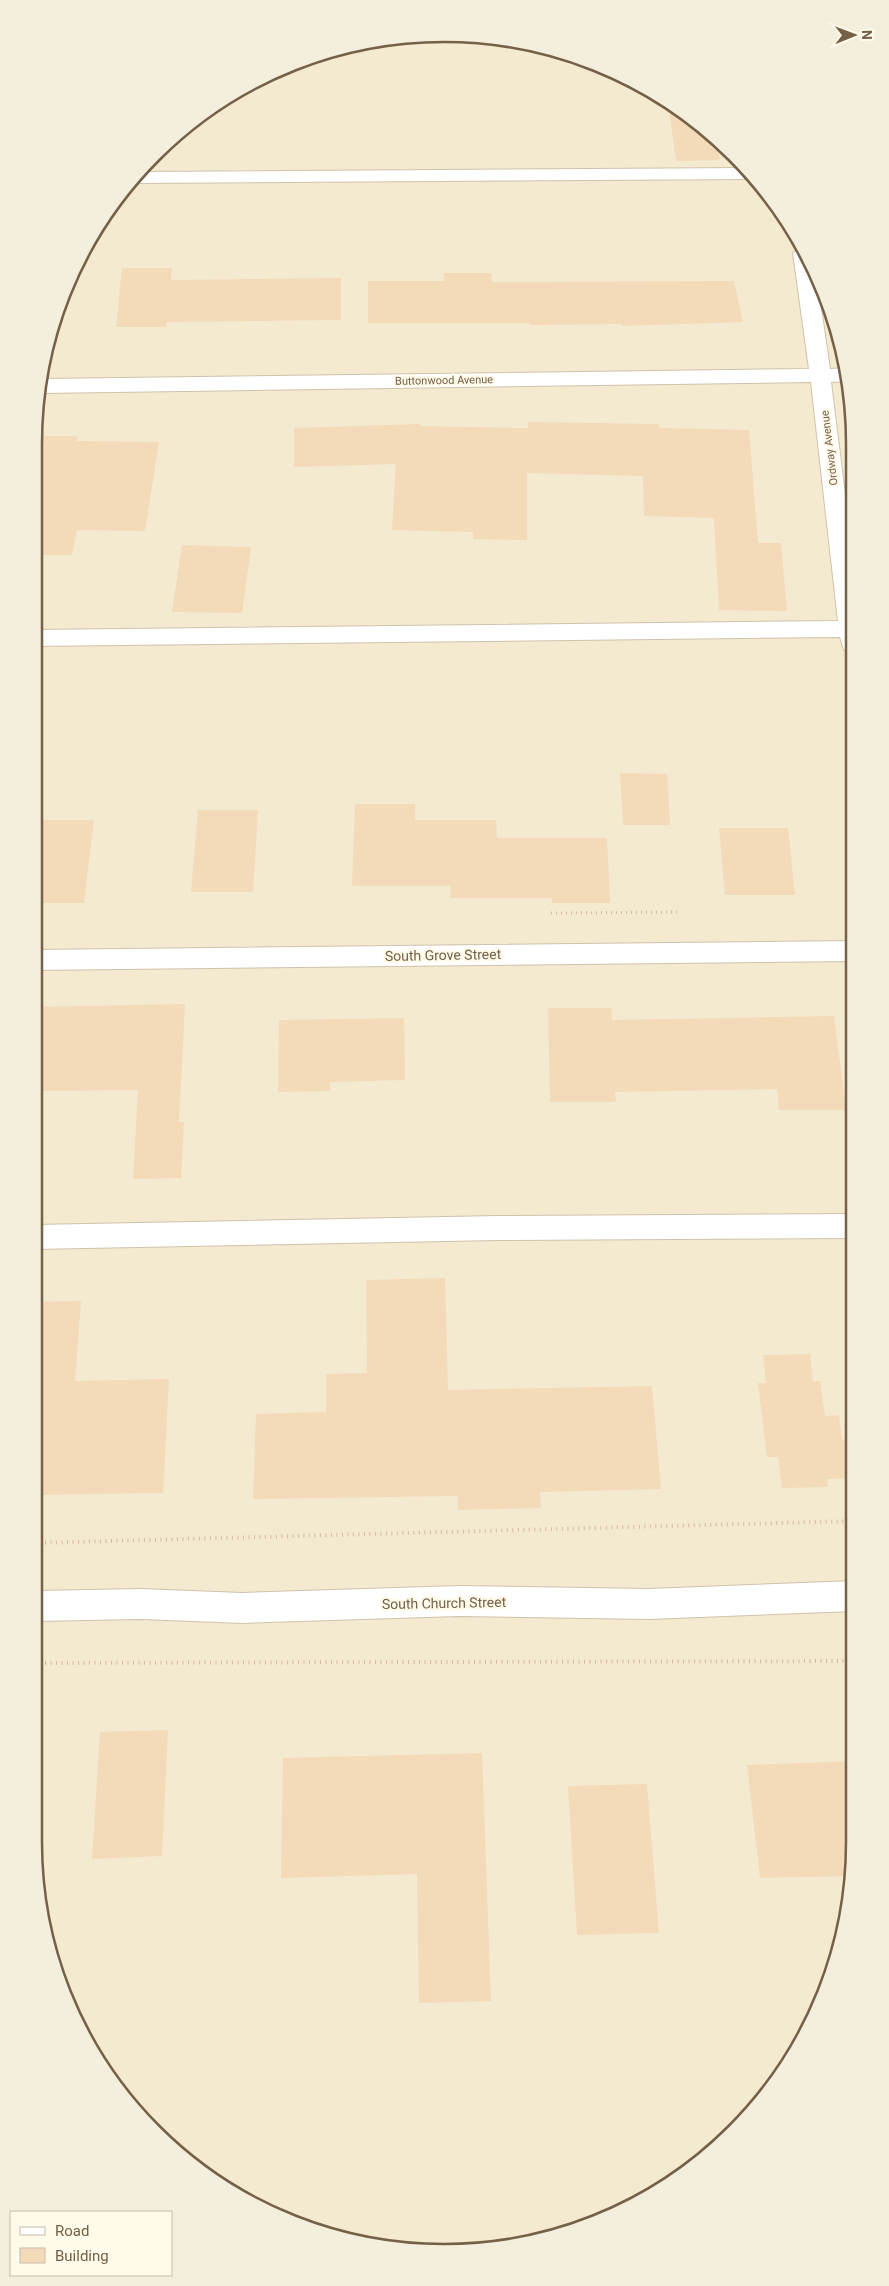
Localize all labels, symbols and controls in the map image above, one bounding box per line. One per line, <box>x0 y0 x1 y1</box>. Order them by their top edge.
north arrow <box>829 10 879 60</box>
text: N <box>859 30 875 40</box>
street label: Buttonwood Avenue <box>395 373 493 388</box>
street label: Ordway Avenue <box>818 410 841 486</box>
street label: South Grove Street <box>385 946 502 964</box>
street label: South Church Street <box>382 1594 507 1612</box>
legend <box>10 2211 172 2276</box>
text: Road <box>55 2222 89 2240</box>
text: Building <box>55 2247 109 2265</box>

